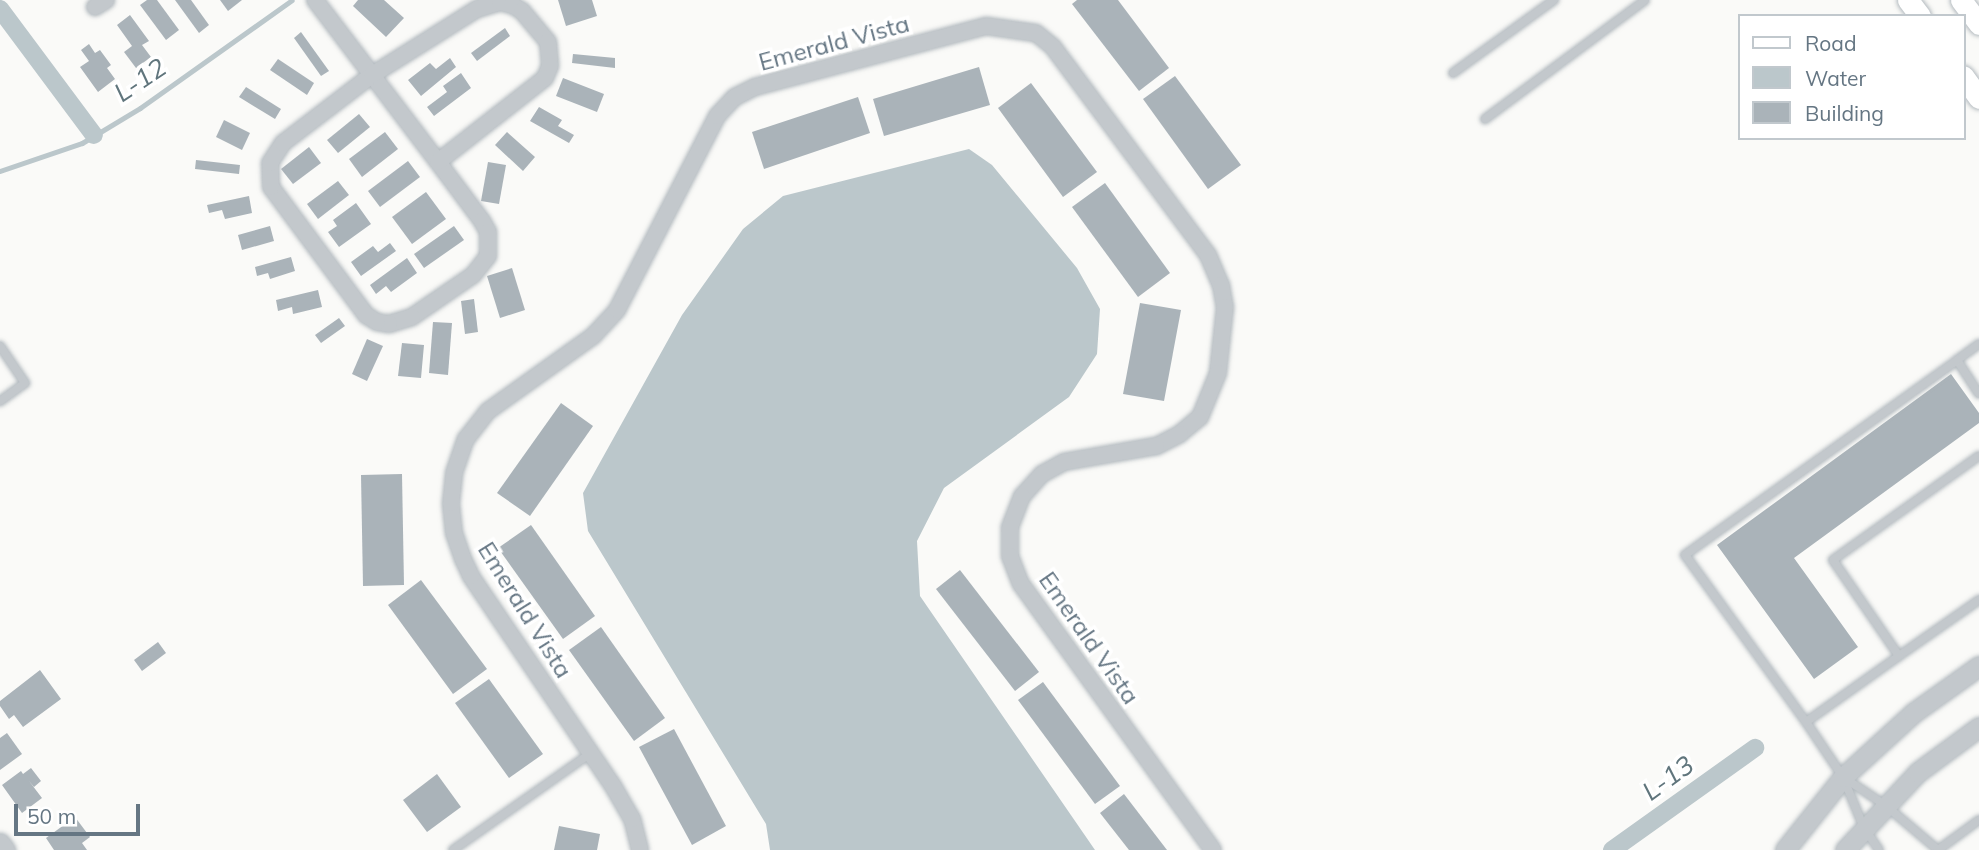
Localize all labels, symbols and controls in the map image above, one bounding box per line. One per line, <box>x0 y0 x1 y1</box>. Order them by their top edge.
street label: Emerald Vista <box>756 9 912 77</box>
legend <box>1738 14 1965 140</box>
text: Road <box>1805 30 1856 56</box>
water label: L-12 <box>108 52 172 108</box>
text: Water <box>1805 65 1866 91</box>
text: Building <box>1805 100 1884 126</box>
street label: Emerald Vista <box>472 537 578 683</box>
street label: Emerald Vista <box>1033 566 1145 710</box>
water label: L-13 <box>1636 749 1700 807</box>
scale bar <box>18 790 144 834</box>
text: 50 m <box>27 803 76 829</box>

